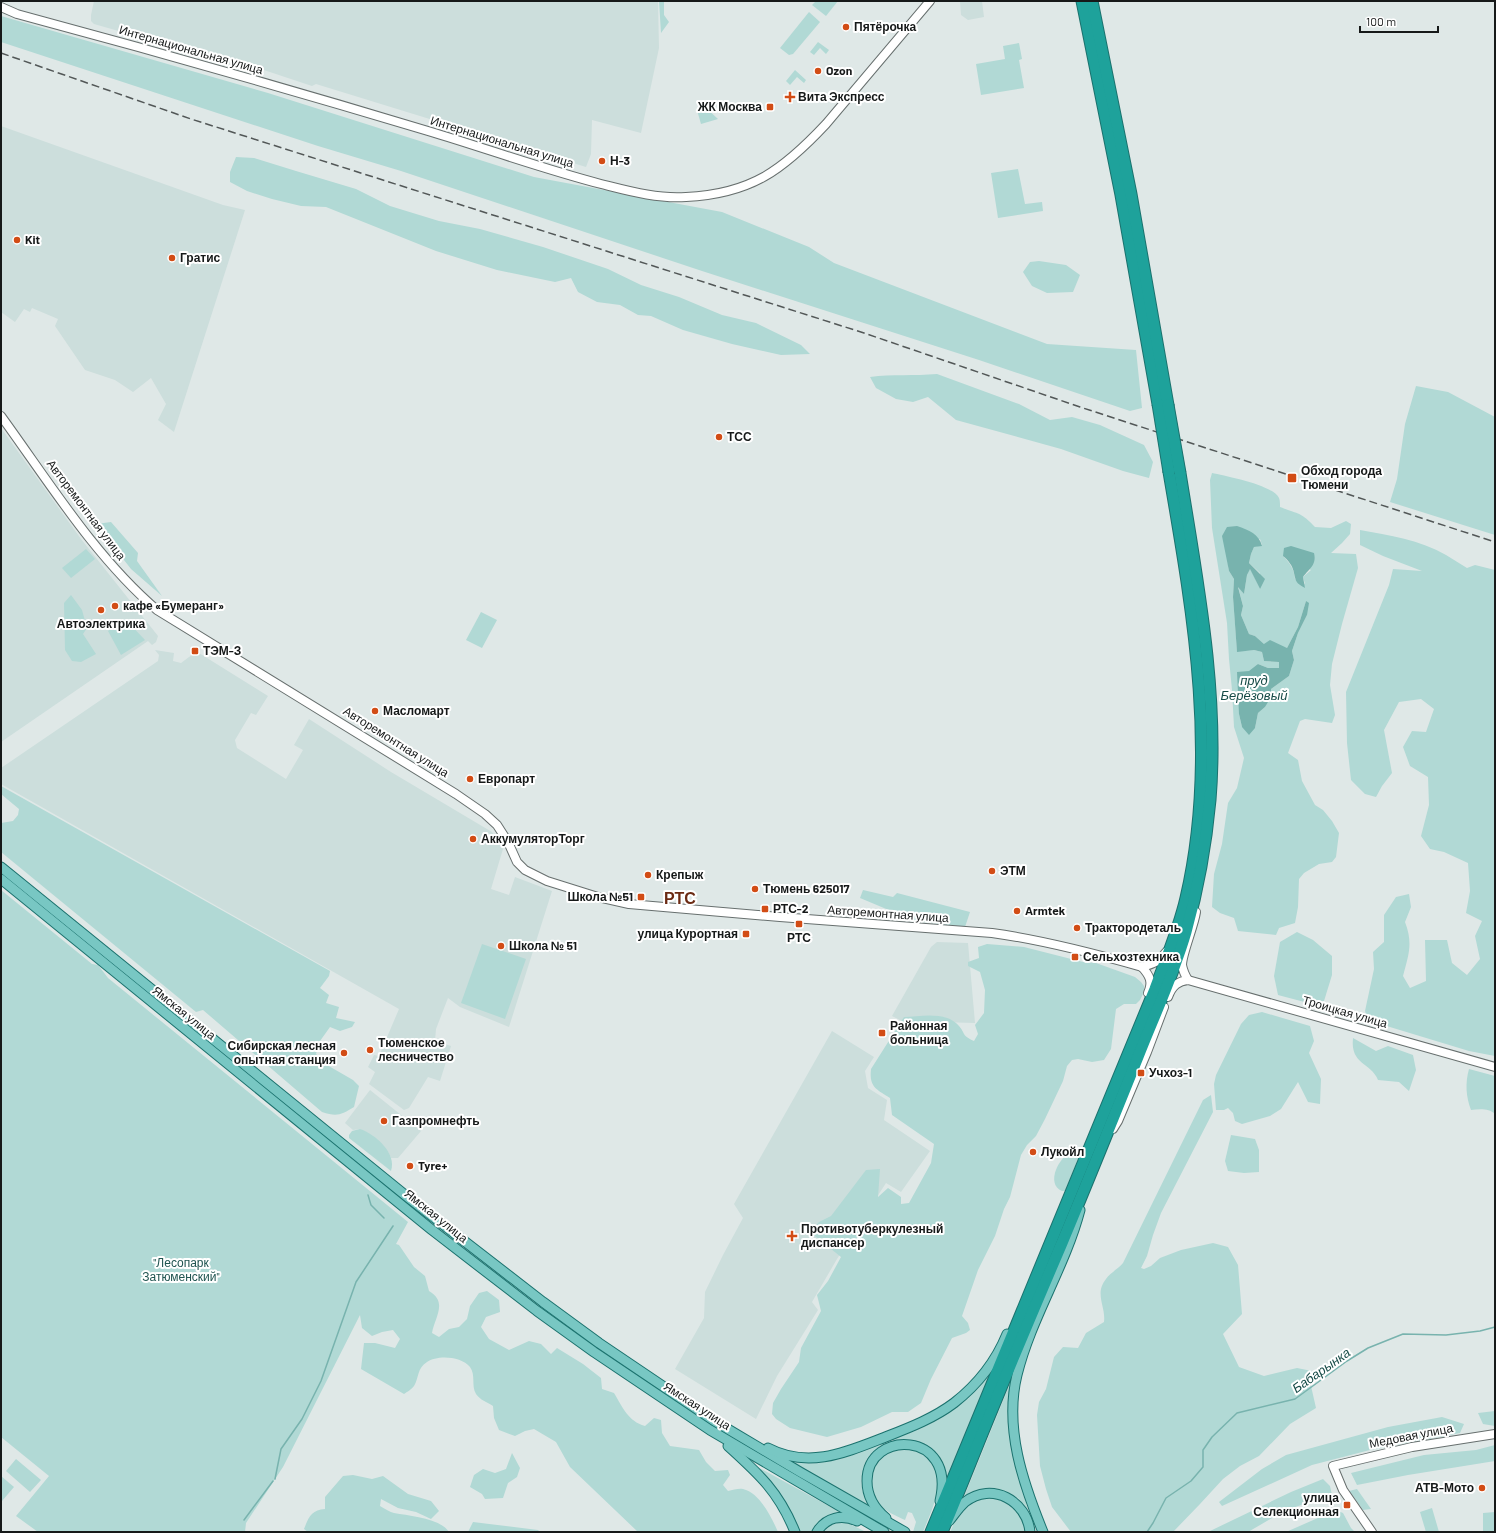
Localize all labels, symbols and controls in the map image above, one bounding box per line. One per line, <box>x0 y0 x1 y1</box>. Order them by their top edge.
scale bar <box>1360 8 1438 34</box>
text: 100 m <box>1366 14 1396 28</box>
place label: Пятёрочка <box>854 19 917 34</box>
street label: Интернациональная улица <box>117 22 265 77</box>
marker: Пятёрочка <box>841 22 851 32</box>
place label: Ozon <box>826 63 852 77</box>
marker: Ozon <box>813 66 823 76</box>
place label: Вита Экспресс <box>798 89 885 104</box>
marker: Вита Экспресс <box>785 92 795 102</box>
place label: ЖК Москва <box>697 99 762 113</box>
marker: ЖК Москва <box>765 102 775 112</box>
street label: Интернациональная улица <box>429 113 576 171</box>
place label: Н-3 <box>610 153 630 167</box>
marker: Н-3 <box>597 156 607 166</box>
place label: Kit <box>25 232 41 246</box>
marker: Kit <box>12 235 22 245</box>
place label: Гратис <box>180 250 221 265</box>
marker: Гратис <box>167 253 177 263</box>
place label: ТСС <box>727 429 752 443</box>
marker: ТСС <box>714 432 724 442</box>
street label: Авторемонтная улица <box>44 457 129 563</box>
place label: Обход города Тюмени <box>1301 463 1382 491</box>
marker: Обход города Тюмени <box>1286 472 1298 484</box>
place label: кафе «Бумеранг» <box>123 598 224 613</box>
marker: кафе «Бумеранг» <box>110 601 120 611</box>
marker: Автоэлектрика <box>96 605 106 615</box>
place label: Автоэлектрика <box>57 616 146 631</box>
place label: ТЭМ-З <box>203 643 241 657</box>
marker: ТЭМ-З <box>190 646 200 656</box>
water label: пруд Берёзовый <box>1221 672 1287 703</box>
street label: Авторемонтная улица <box>341 703 452 780</box>
place label: Масломарт <box>383 703 450 718</box>
marker: Масломарт <box>370 706 380 716</box>
place label: Европарт <box>478 771 535 786</box>
marker: Европарт <box>465 774 475 784</box>
place label: АккумуляторТорг <box>481 831 585 846</box>
marker: АккумуляторТорг <box>468 834 478 844</box>
place label: ЭТМ <box>1000 863 1026 877</box>
marker: ЭТМ <box>987 866 997 876</box>
place label: Крепыж <box>656 867 704 882</box>
marker: Крепыж <box>643 870 653 880</box>
place label: Тюмень 625017 <box>763 881 849 895</box>
marker: Тюмень 625017 <box>750 884 760 894</box>
district label: РТС <box>664 888 696 907</box>
place label: Школа №51 <box>567 889 633 903</box>
marker: Школа №51 <box>636 892 646 902</box>
place label: РТС-2 <box>773 901 809 915</box>
street label: Авторемонтная улица <box>827 902 950 925</box>
place label: Armtek <box>1025 903 1066 917</box>
marker: РТС-2 <box>760 904 770 914</box>
marker: Armtek <box>1012 906 1022 916</box>
marker: РТС <box>794 919 804 929</box>
place label: Трактородеталь <box>1085 920 1181 935</box>
marker: Трактородеталь <box>1072 923 1082 933</box>
place label: улица Курортная <box>637 926 738 941</box>
marker: улица Курортная <box>741 929 751 939</box>
place label: РТС <box>787 930 811 944</box>
place label: Школа № 51 <box>509 938 577 952</box>
marker: Школа № 51 <box>496 941 506 951</box>
place label: Сельхозтехника <box>1083 949 1180 963</box>
marker: Сельхозтехника <box>1070 952 1080 962</box>
street label: Ямская улица <box>150 983 219 1043</box>
street label: Троицкая улица <box>1301 992 1390 1031</box>
place label: Районная больница <box>890 1018 949 1047</box>
marker: Районная больница <box>877 1028 887 1038</box>
place label: Тюменское лесничество <box>378 1035 454 1063</box>
place label: Сибирская лесная опытная станция <box>228 1038 336 1067</box>
marker: Тюменское лесничество <box>365 1045 375 1055</box>
marker: Сибирская лесная опытная станция <box>339 1048 349 1058</box>
place label: Учхоз-1 <box>1149 1065 1192 1079</box>
marker: Учхоз-1 <box>1136 1068 1146 1078</box>
place label: Газпромнефть <box>392 1113 480 1128</box>
marker: Газпромнефть <box>379 1116 389 1126</box>
place label: Лукойл <box>1041 1144 1084 1159</box>
marker: Лукойл <box>1028 1147 1038 1157</box>
place label: Tyre+ <box>418 1158 447 1172</box>
marker: Tyre+ <box>405 1161 415 1171</box>
street label: Ямская улица <box>402 1186 471 1246</box>
place label: Противотуберкулезный диспансер <box>801 1221 943 1250</box>
marker: Противотуберкулезный диспансер <box>786 1230 798 1242</box>
park label: "Лесопарк Затюменский" <box>142 1255 220 1283</box>
water label: Бабарынка <box>1289 1344 1353 1396</box>
street label: Ямская улица <box>661 1378 734 1433</box>
street label: Медовая улица <box>1368 1420 1454 1451</box>
place label: АТВ-Мото <box>1415 1480 1474 1494</box>
marker: АТВ-Мото <box>1477 1483 1487 1493</box>
place label: улица Селекционная <box>1253 1490 1339 1519</box>
marker: улица Селекционная <box>1342 1500 1352 1510</box>

